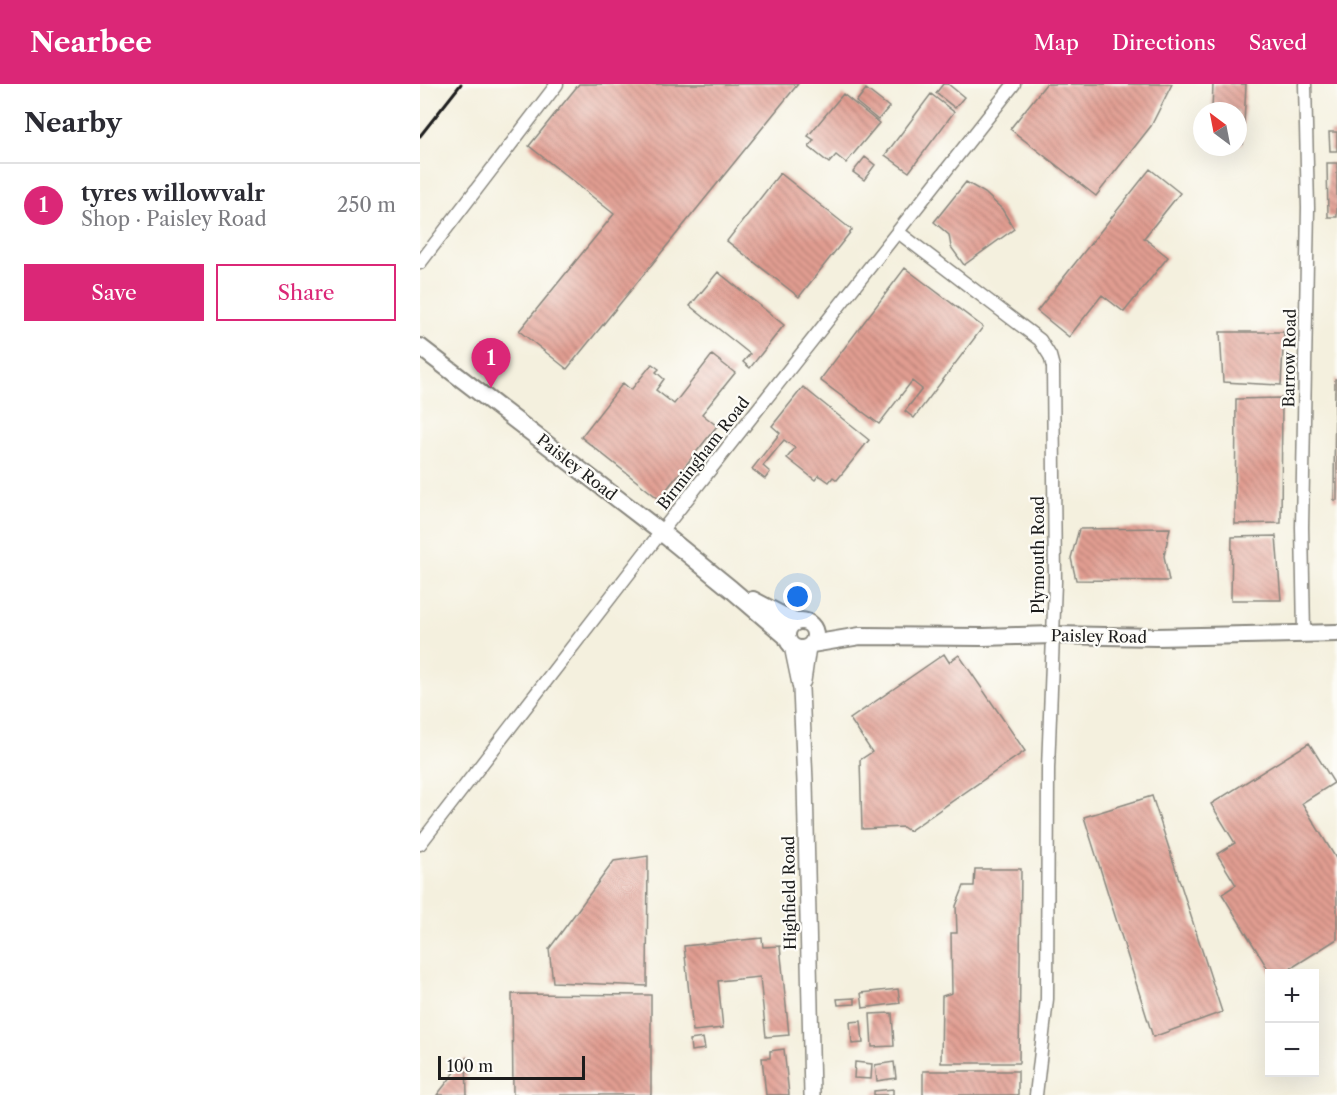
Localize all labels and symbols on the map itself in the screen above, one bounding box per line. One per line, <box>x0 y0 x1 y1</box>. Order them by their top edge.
north arrow <box>1193 102 1247 156</box>
street label: Barrow Road <box>1278 308 1300 408</box>
pin: 1 <box>472 338 510 388</box>
street label: Birmingham Road <box>653 392 754 514</box>
street label: Paisley Road <box>533 429 621 505</box>
street label: Plymouth Road <box>1028 496 1048 614</box>
your location <box>783 582 812 611</box>
street label: Paisley Road <box>1051 625 1148 647</box>
street label: Highfield Road <box>778 835 800 950</box>
scale bar <box>438 1053 585 1080</box>

